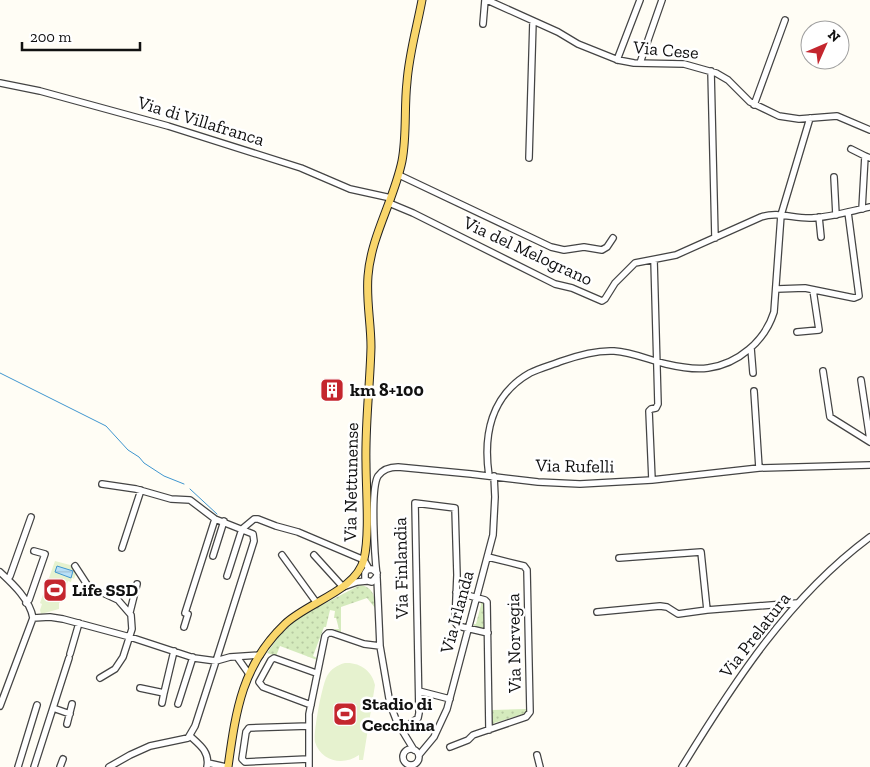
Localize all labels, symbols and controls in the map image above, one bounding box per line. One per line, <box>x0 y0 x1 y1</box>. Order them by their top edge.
scale bar <box>22 20 140 52</box>
north arrow <box>800 20 850 70</box>
text: N <box>824 26 844 46</box>
text: 200 m <box>30 28 71 46</box>
street label: Via Cese <box>631 36 700 64</box>
street label: Via di Villafranca <box>134 91 267 151</box>
street label: Via del Melograno <box>459 211 596 291</box>
building icon: km 8+100 <box>319 377 345 403</box>
place label: km 8+100 <box>350 379 424 401</box>
street label: Via Nettunense <box>339 422 363 543</box>
street label: Via Rufelli <box>534 454 615 478</box>
street label: Via Finlandia <box>389 517 413 620</box>
street label: Via Irlanda <box>435 568 479 657</box>
sports icon: Life SSD <box>42 577 68 603</box>
place label: Life SSD <box>72 579 139 601</box>
street label: Via Prelatura <box>714 588 795 683</box>
street label: Via Norvegia <box>502 593 526 694</box>
place label: Stadio di Cecchina <box>362 693 435 736</box>
sports icon: Stadio di Cecchina <box>332 701 358 727</box>

